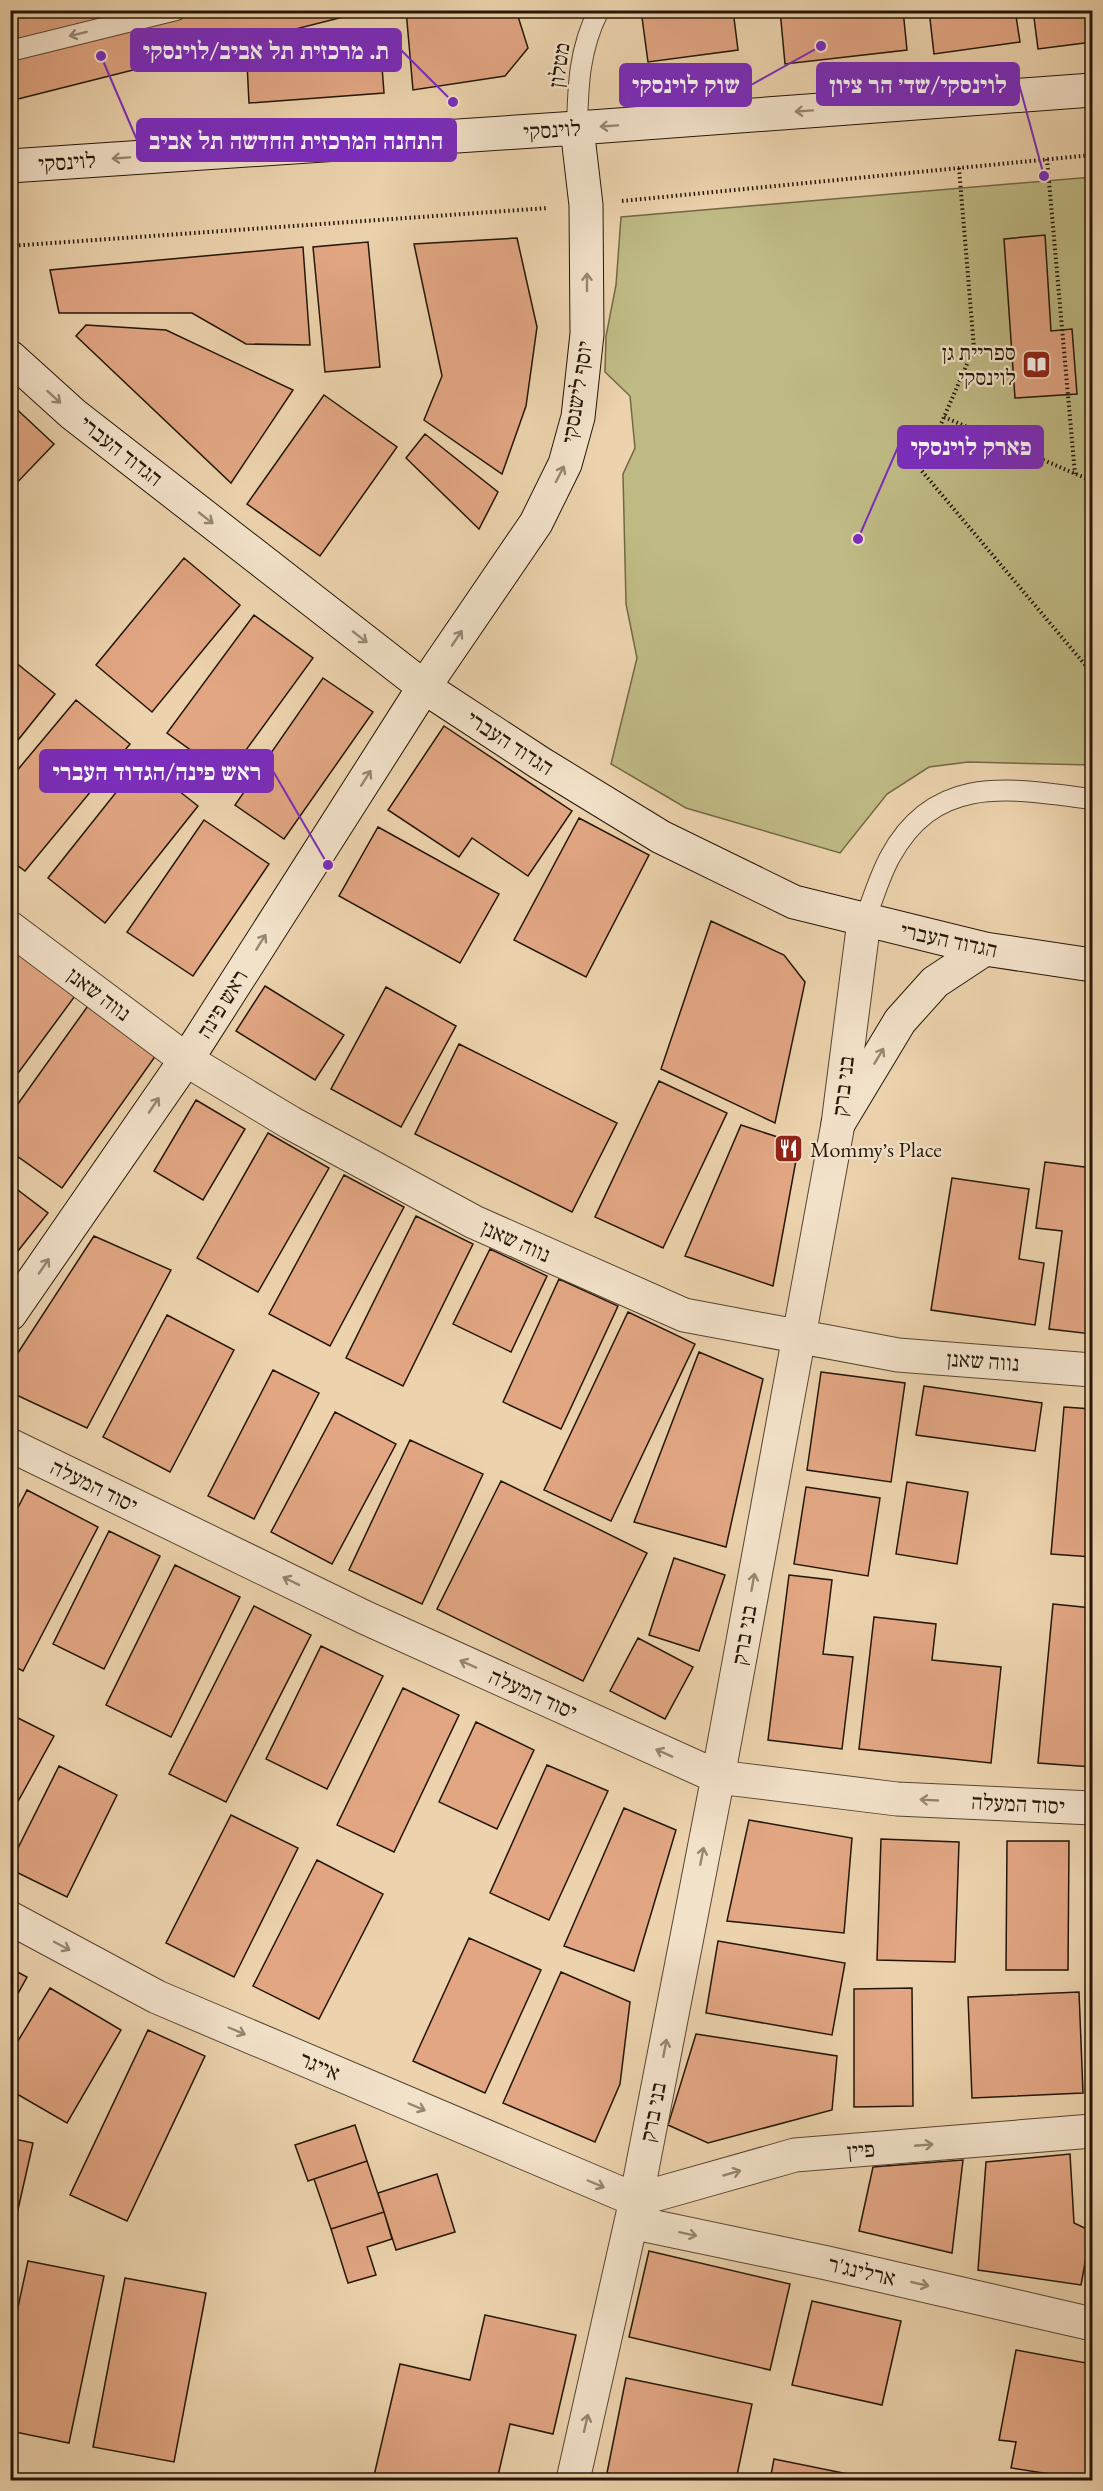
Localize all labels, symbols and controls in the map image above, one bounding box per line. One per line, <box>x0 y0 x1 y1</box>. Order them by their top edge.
one-way arrow <box>69 29 88 41</box>
callout: ת. מרכזית תל אביב/לוינסקי <box>131 29 401 71</box>
text: ת. מרכזית תל אביב/לוינסקי <box>143 35 389 66</box>
street label: מטלון <box>542 41 576 89</box>
callout: לוינסקי/שד׳ הר ציון <box>817 63 1019 105</box>
callout: שוק לוינסקי <box>620 64 751 106</box>
text: שוק לוינסקי <box>632 69 740 100</box>
text: לוינסקי/שד׳ הר ציון <box>829 69 1007 100</box>
one-way arrow <box>794 106 814 117</box>
street label: לוינסקי <box>522 114 582 146</box>
callout: התחנה המרכזית החדשה תל אביב <box>137 119 456 161</box>
one-way arrow <box>600 121 620 132</box>
text: התחנה המרכזית החדשה תל אביב <box>149 125 443 156</box>
street label: לוינסקי <box>37 146 97 178</box>
one-way arrow <box>112 153 132 164</box>
one-way arrow <box>581 272 593 292</box>
place label: ספריית גן לוינסקי <box>942 338 1016 392</box>
street label: יוסף לישנסקי <box>555 339 599 445</box>
library icon: ספריית גן לוינסקי <box>1021 349 1053 381</box>
one-way arrow <box>46 389 61 404</box>
street label: הגדוד העברי <box>73 409 169 493</box>
callout: פארק לוינסקי <box>898 426 1043 468</box>
text: פארק לוינסקי <box>910 431 1032 462</box>
one-way arrow <box>555 465 567 483</box>
one-way arrow <box>198 511 214 524</box>
one-way arrow <box>352 631 368 644</box>
one-way arrow <box>451 631 463 647</box>
street label: הגדוד העברי <box>461 704 559 782</box>
callout: ראש פינה/הגדוד העברי <box>40 750 273 792</box>
text: ראש פינה/הגדוד העברי <box>52 756 262 787</box>
one-way arrow <box>360 770 372 787</box>
street label: הגדוד העברי <box>898 916 1000 964</box>
one-way arrow <box>255 934 267 951</box>
street label: נווה שאנן <box>61 961 137 1027</box>
street label: ראש פינה <box>190 964 254 1044</box>
one-way arrow <box>872 1047 885 1064</box>
street label: בני ברק <box>825 1054 861 1118</box>
one-way arrow <box>148 1097 160 1114</box>
restaurant icon: Mommy׳s Place <box>773 1133 805 1165</box>
place label: Mommy׳s Place <box>810 1135 942 1164</box>
street label: נווה שאנן <box>477 1213 555 1269</box>
one-way arrow <box>38 1258 50 1275</box>
street label: נווה שאנן <box>946 1344 1020 1378</box>
street label: יסוד המעלה <box>45 1452 143 1520</box>
one-way arrow <box>748 1573 759 1592</box>
one-way arrow <box>283 1575 301 1587</box>
street label: בני ברק <box>724 1603 764 1667</box>
one-way arrow <box>459 1658 477 1669</box>
street label: יסוד המעלה <box>484 1662 582 1726</box>
one-way arrow <box>656 1747 674 1759</box>
street label: יסוד המעלה <box>970 1787 1066 1821</box>
one-way arrow <box>920 1795 940 1806</box>
one-way arrow <box>697 1847 708 1867</box>
one-way arrow <box>53 1940 70 1952</box>
one-way arrow <box>228 2026 246 2037</box>
one-way arrow <box>660 2038 671 2058</box>
street label: אייגר <box>295 2045 345 2087</box>
street label: בני ברק <box>633 2080 673 2144</box>
one-way arrow <box>407 2102 425 2114</box>
street label: פיין <box>846 2134 876 2166</box>
one-way arrow <box>914 2139 934 2150</box>
one-way arrow <box>723 2167 742 2178</box>
one-way arrow <box>587 2178 605 2190</box>
one-way arrow <box>678 2229 697 2240</box>
street label: ארלינג'ר <box>825 2249 899 2293</box>
one-way arrow <box>909 2279 929 2290</box>
one-way arrow <box>581 2414 592 2434</box>

